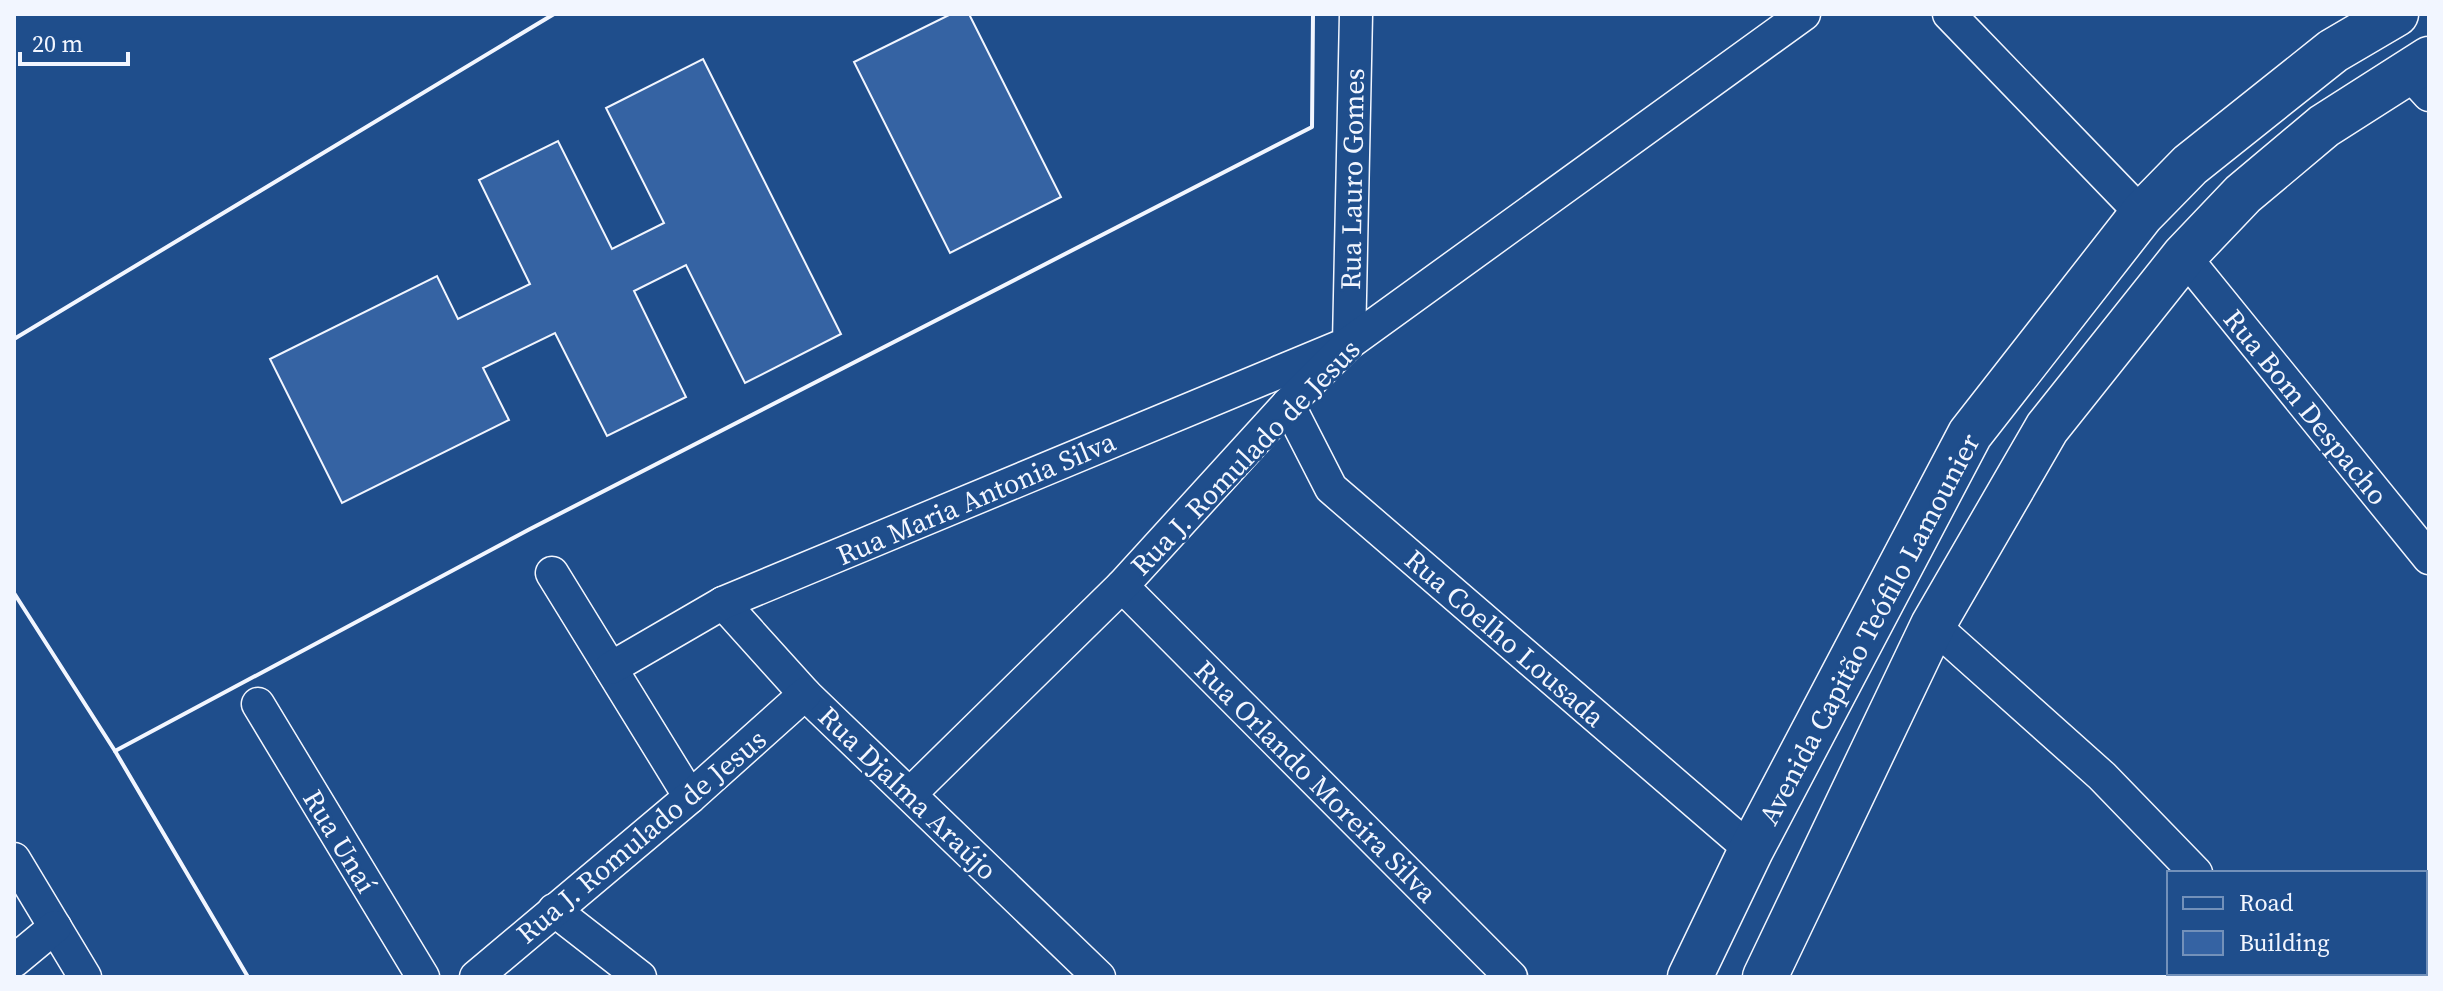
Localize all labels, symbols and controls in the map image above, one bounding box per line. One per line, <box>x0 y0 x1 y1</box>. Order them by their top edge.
scale bar <box>20 16 128 66</box>
text: 20 m <box>32 27 83 60</box>
street label: Rua Lauro Gomes <box>1331 68 1373 290</box>
street label: Rua Bom Despacho <box>2215 301 2397 513</box>
street label: Rua J. Romulado de Jesus <box>1122 330 1368 584</box>
street label: Rua Maria Antonia Silva <box>831 422 1122 574</box>
street label: Avenida Capitão Teófilo Lamounier <box>1749 427 1989 831</box>
street label: Rua Coelho Lousada <box>1397 541 1614 736</box>
street label: Rua Orlando Moreira Silva <box>1186 651 1446 911</box>
street label: Rua Djalma Araújo <box>810 698 1006 888</box>
street label: Rua J. Romulado de Jesus <box>508 720 774 952</box>
street label: Rua Unaí <box>294 782 386 900</box>
legend <box>2167 871 2427 975</box>
text: Road <box>2239 886 2294 919</box>
text: Building <box>2239 926 2330 959</box>

